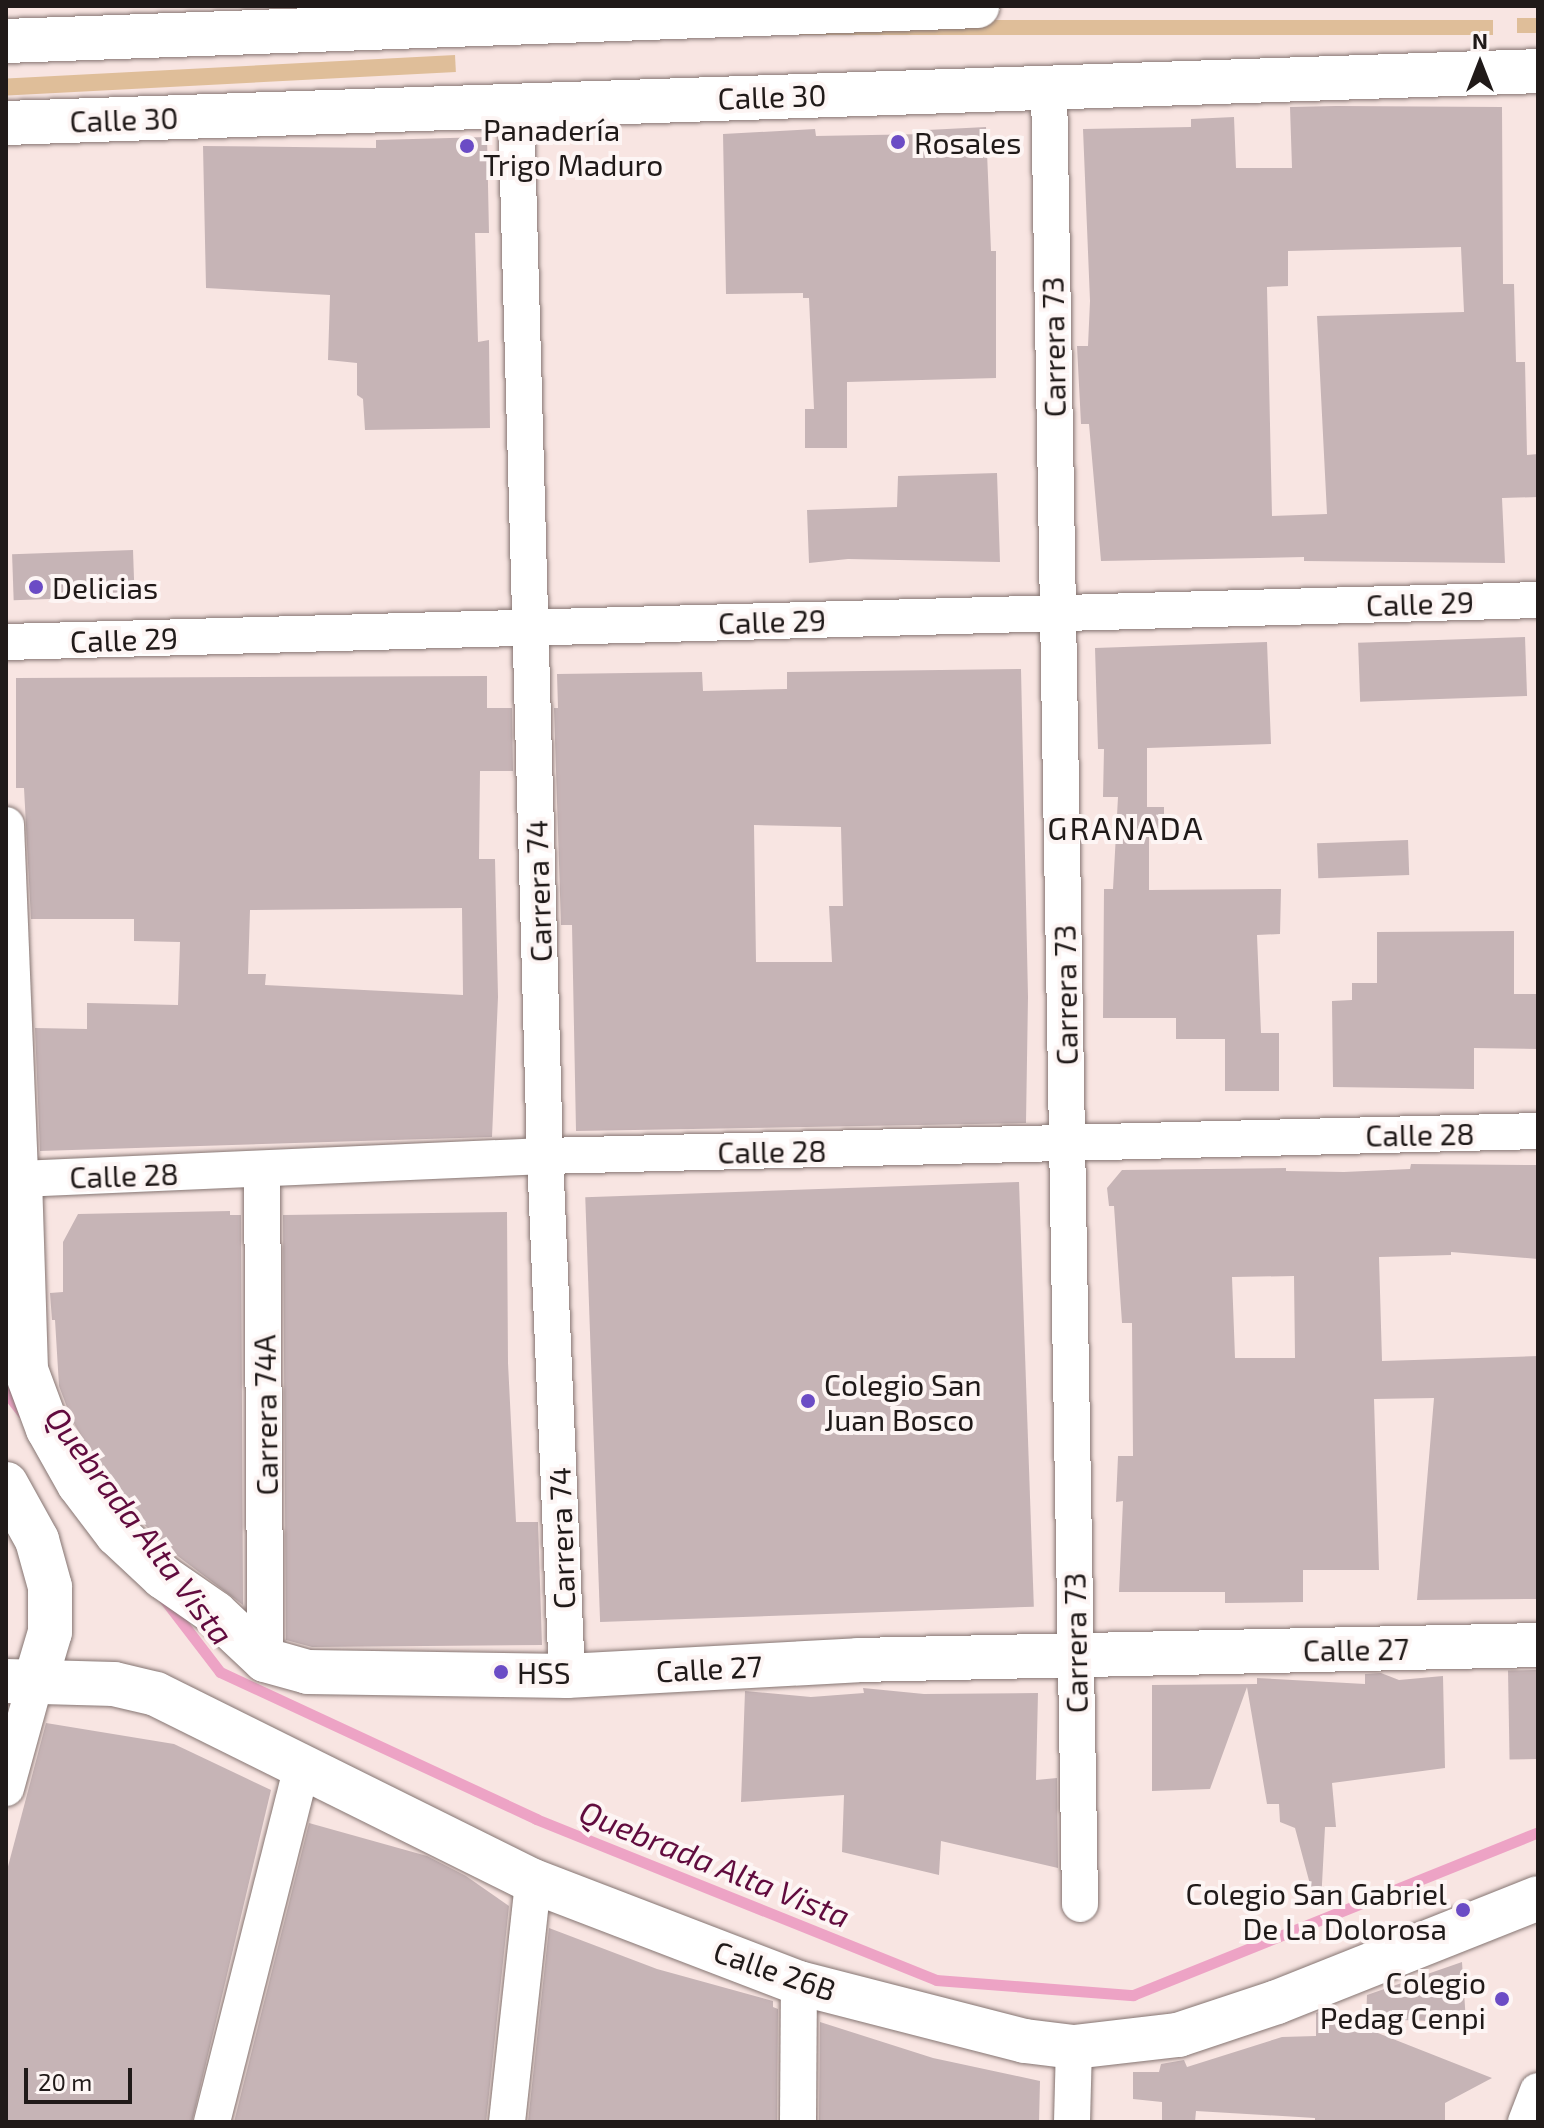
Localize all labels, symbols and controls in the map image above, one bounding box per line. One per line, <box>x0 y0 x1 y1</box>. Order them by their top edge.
north arrow <box>1440 24 1520 104</box>
text: N <box>1472 27 1488 53</box>
street label: Calle 30 <box>717 76 827 116</box>
street label: Calle 30 <box>69 99 179 139</box>
place label: Panadería Trigo Maduro <box>483 111 663 182</box>
place label: Rosales <box>914 124 1021 160</box>
marker: Rosales <box>889 133 907 151</box>
marker: Panadería Trigo Maduro <box>458 137 476 155</box>
street label: Carrera 73 <box>1034 276 1072 418</box>
place label: Delicias <box>52 569 158 605</box>
marker: Delicias <box>27 578 45 596</box>
street label: Calle 29 <box>1365 583 1475 623</box>
street label: Calle 29 <box>717 601 827 641</box>
street label: Calle 29 <box>69 619 179 659</box>
district label: GRANADA <box>1047 808 1205 846</box>
street label: Carrera 74 <box>518 819 558 963</box>
street label: Carrera 73 <box>1046 924 1084 1066</box>
street label: Calle 28 <box>1365 1115 1475 1153</box>
street label: Calle 28 <box>717 1132 827 1170</box>
street label: Calle 28 <box>69 1155 179 1195</box>
street label: Carrera 74A <box>246 1334 284 1496</box>
place label: Colegio San Juan Bosco <box>824 1366 982 1436</box>
marker: Colegio San Juan Bosco <box>799 1392 817 1410</box>
water label: Quebrada Alta Vista <box>37 1398 243 1652</box>
street label: Carrera 74 <box>541 1466 581 1610</box>
street label: Carrera 73 <box>1056 1572 1094 1714</box>
street label: Calle 27 <box>1302 1630 1410 1668</box>
street label: Calle 27 <box>655 1647 763 1689</box>
place label: HSS <box>517 1654 571 1690</box>
marker: HSS <box>492 1663 510 1681</box>
water label: Quebrada Alta Vista <box>573 1791 857 1935</box>
place label: Colegio San Gabriel De La Dolorosa <box>1186 1875 1447 1946</box>
marker: Colegio San Gabriel De La Dolorosa <box>1454 1901 1472 1919</box>
street label: Calle 26B <box>709 1932 841 2008</box>
place label: Colegio Pedag Cenpi <box>1320 1964 1486 2034</box>
marker: Colegio Pedag Cenpi <box>1493 1990 1511 2008</box>
scale bar <box>28 2052 136 2102</box>
text: 20 m <box>38 2067 92 2096</box>

